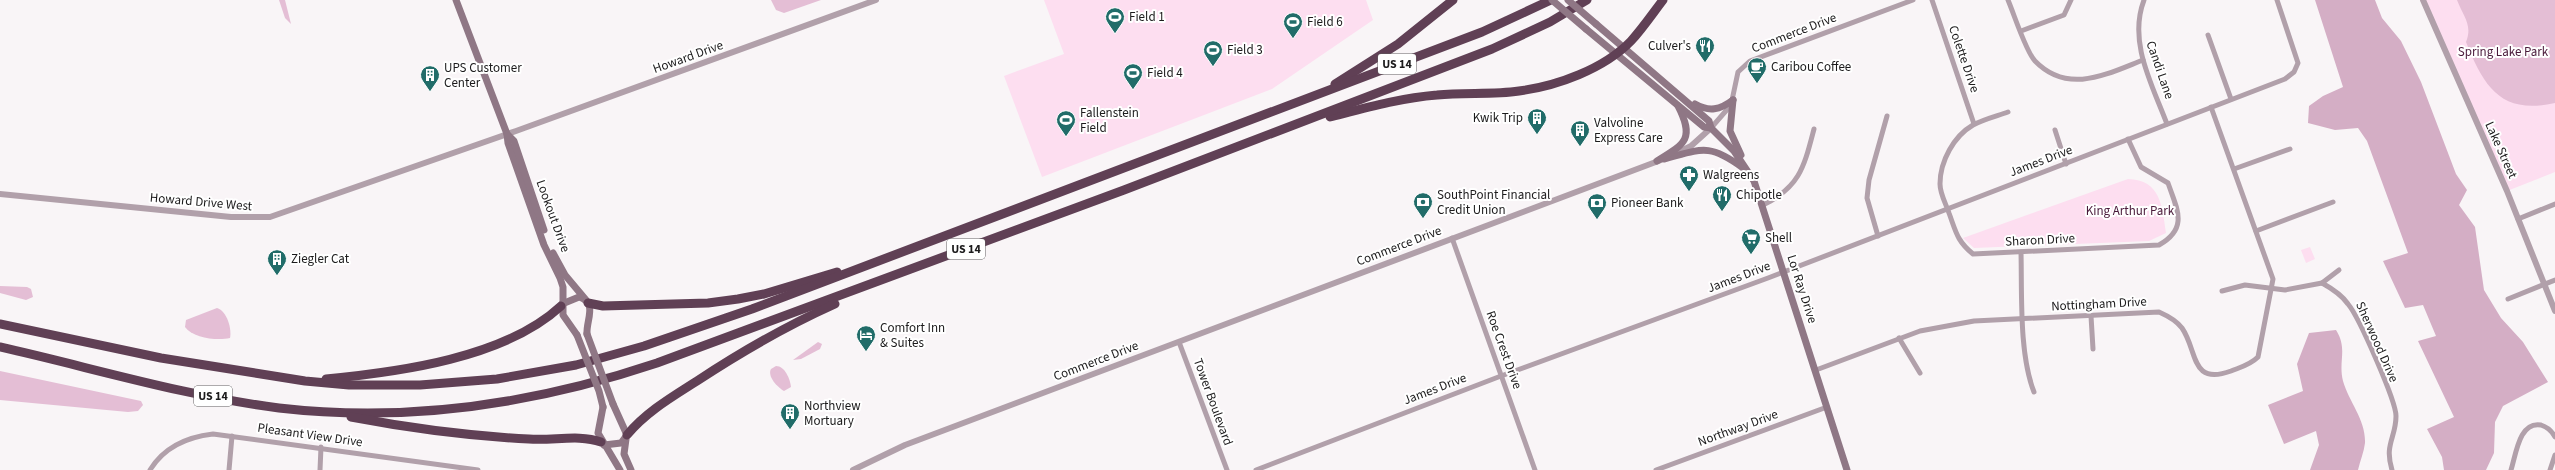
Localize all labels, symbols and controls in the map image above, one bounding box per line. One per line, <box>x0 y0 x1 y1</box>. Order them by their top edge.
sports icon: Field 1 <box>1104 6 1126 34</box>
place label: Field 1 <box>1129 8 1165 26</box>
street label: Commerce Drive <box>1749 9 1839 57</box>
sports icon: Field 6 <box>1282 11 1304 39</box>
place label: Field 6 <box>1307 13 1343 31</box>
street label: Colette Drive <box>1944 23 1984 95</box>
restaurant icon: Culver's <box>1694 35 1716 63</box>
street label: Howard Drive <box>650 36 726 78</box>
place label: Culver's <box>1648 37 1692 55</box>
street label: Candi Lane <box>2142 38 2178 102</box>
sports icon: Field 3 <box>1202 39 1224 67</box>
place label: Field 3 <box>1227 41 1263 59</box>
park label: Spring Lake Park <box>2458 43 2549 61</box>
road number: US 14 <box>1378 54 1416 74</box>
cafe icon: Caribou Coffee <box>1746 56 1768 84</box>
place label: Caribou Coffee <box>1771 58 1851 76</box>
place label: UPS Customer Center <box>444 59 522 92</box>
sports icon: Field 4 <box>1122 62 1144 90</box>
building icon: UPS Customer Center <box>419 64 441 92</box>
place label: Field 4 <box>1147 64 1183 82</box>
place label: Fallenstein Field <box>1080 104 1139 137</box>
building icon: Kwik Trip <box>1526 107 1548 135</box>
sports icon: Fallenstein Field <box>1055 109 1077 137</box>
place label: Kwik Trip <box>1473 109 1523 127</box>
place label: Valvoline Express Care <box>1594 114 1663 147</box>
building icon: Valvoline Express Care <box>1569 119 1591 147</box>
street label: Lake Street <box>2480 119 2522 182</box>
street label: James Drive <box>2007 141 2075 181</box>
pharmacy icon: Walgreens <box>1678 164 1700 192</box>
place label: Walgreens <box>1703 166 1760 184</box>
street label: Lookout Drive <box>532 177 574 255</box>
restaurant icon: Chipotle <box>1711 184 1733 212</box>
place label: SouthPoint Financial Credit Union <box>1437 186 1550 219</box>
place label: Chipotle <box>1736 186 1782 204</box>
street label: Howard Drive West <box>149 189 253 215</box>
bank icon: SouthPoint Financial Credit Union <box>1412 191 1434 219</box>
bank icon: Pioneer Bank <box>1586 192 1608 220</box>
place label: Pioneer Bank <box>1611 194 1684 212</box>
park label: King Arthur Park <box>2086 202 2175 220</box>
street label: Commerce Drive <box>1354 222 1444 270</box>
supermarket icon: Shell <box>1740 227 1762 255</box>
place label: Shell <box>1765 229 1792 247</box>
street label: Sharon Drive <box>2005 229 2075 251</box>
road number: US 14 <box>947 239 985 259</box>
building icon: Ziegler Cat <box>266 248 288 276</box>
place label: Ziegler Cat <box>291 250 350 268</box>
street label: Lor Ray Drive <box>1782 252 1822 326</box>
street label: James Drive <box>1705 257 1773 297</box>
street label: Nottingham Drive <box>2051 293 2147 315</box>
street label: Sherwood Drive <box>2351 299 2403 385</box>
street label: Roe Crest Drive <box>1482 308 1526 392</box>
place label: Comfort Inn & Suites <box>880 319 945 352</box>
hotel icon: Comfort Inn & Suites <box>855 324 877 352</box>
street label: Commerce Drive <box>1051 337 1141 385</box>
street label: Tower Boulevard <box>1189 356 1237 448</box>
street label: James Drive <box>1401 369 1469 409</box>
road number: US 14 <box>194 386 232 406</box>
place label: Northview Mortuary <box>804 397 861 430</box>
building icon: Northview Mortuary <box>779 402 801 430</box>
street label: Northway Drive <box>1695 405 1781 451</box>
street label: Pleasant View Drive <box>256 419 364 451</box>

